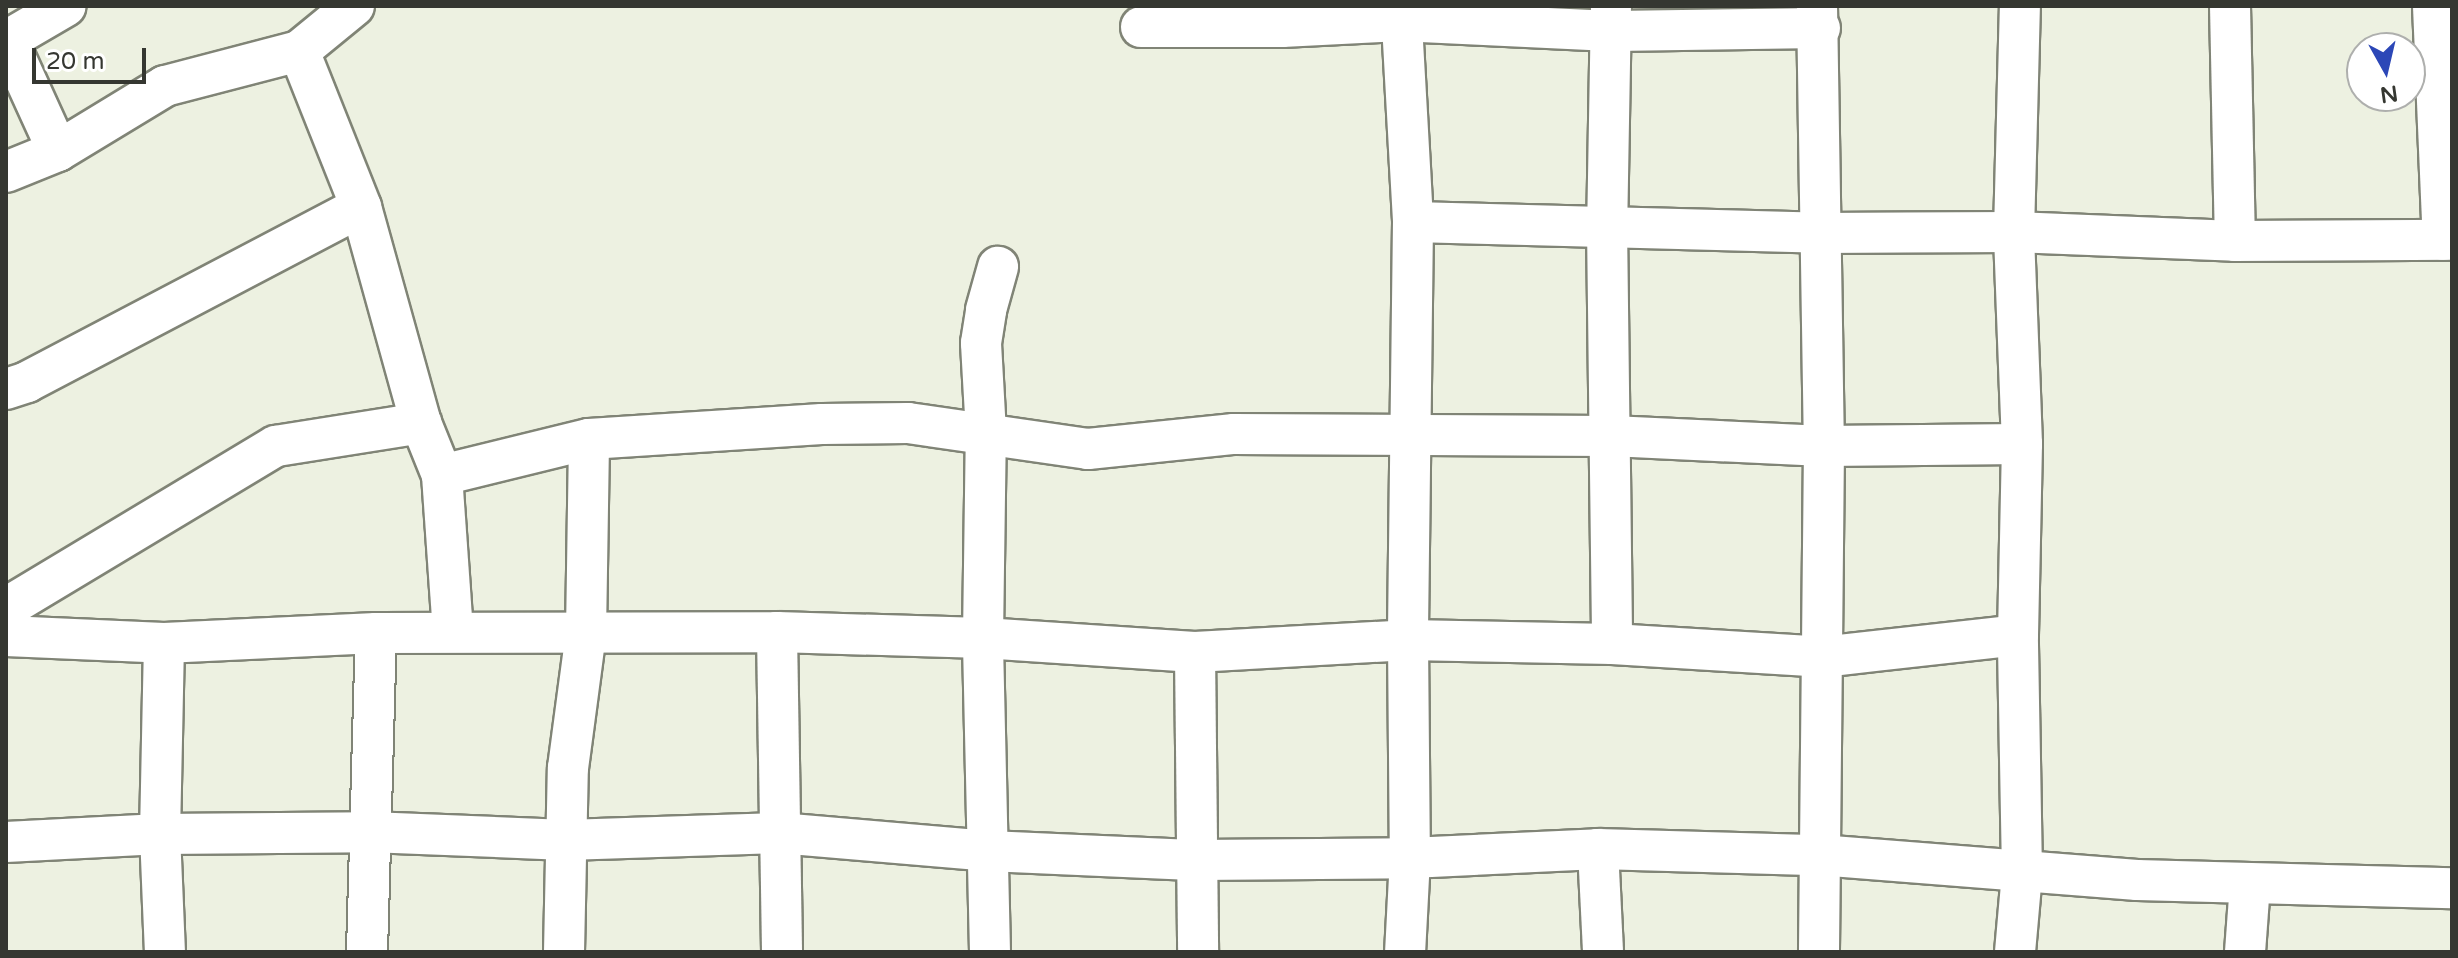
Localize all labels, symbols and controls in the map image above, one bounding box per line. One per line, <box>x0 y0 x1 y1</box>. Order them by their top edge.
scale bar <box>36 32 150 82</box>
north arrow <box>2346 32 2426 112</box>
text: 20 m <box>46 47 104 76</box>
text: N <box>2379 80 2400 108</box>

